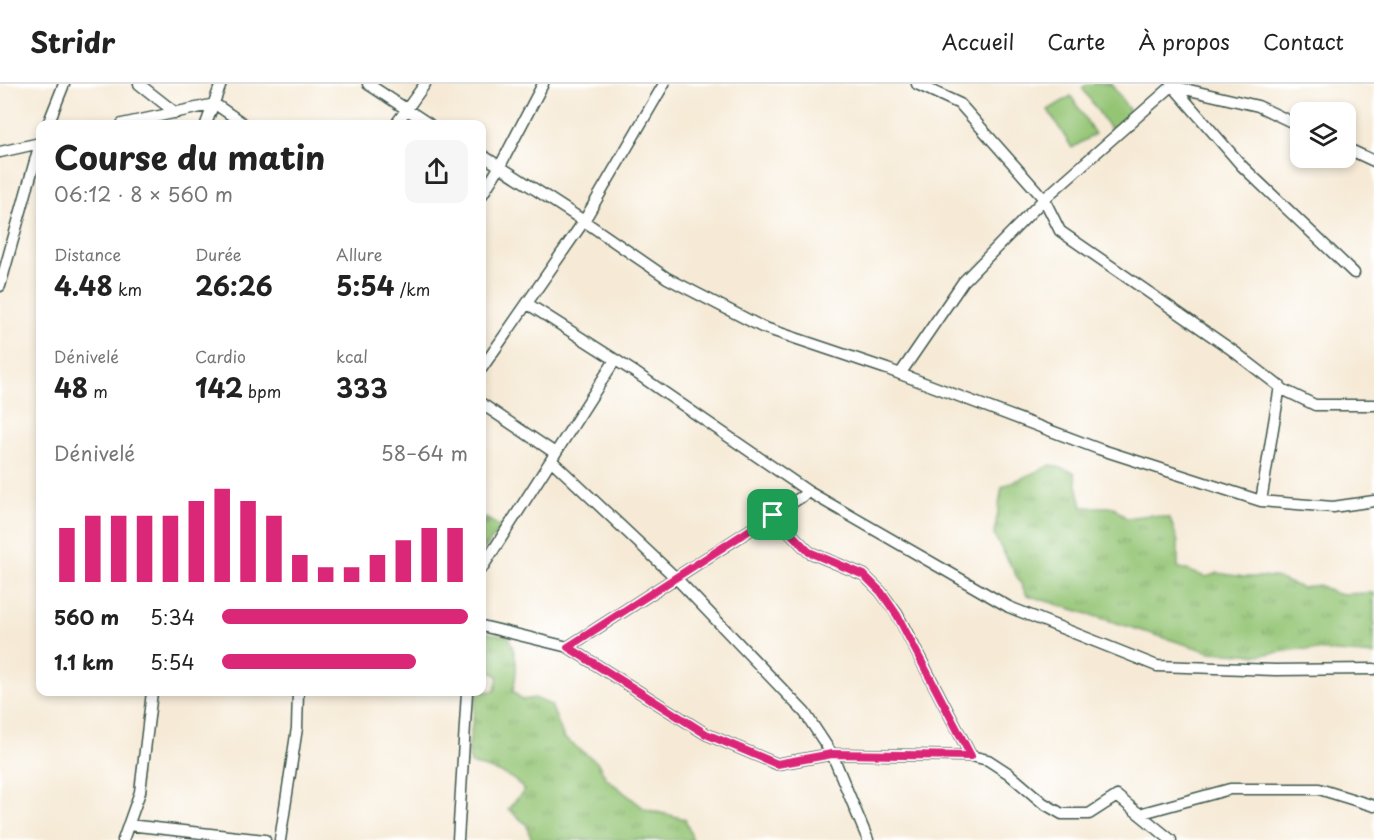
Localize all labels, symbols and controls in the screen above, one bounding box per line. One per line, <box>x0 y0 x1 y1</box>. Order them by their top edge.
text: Stridr <box>30 20 115 63</box>
text: Accueil <box>942 25 1014 57</box>
text: Carte <box>1047 25 1105 57</box>
text: À propos <box>1138 25 1230 57</box>
text: Contact <box>1263 25 1344 57</box>
map controls <box>1290 102 1356 168</box>
button: layers <box>1290 102 1356 168</box>
text: Course du matin <box>54 131 325 181</box>
button: share <box>405 140 468 203</box>
text: 06:12 · 8 × 560 m <box>54 179 233 209</box>
text: Distance <box>54 242 121 266</box>
text: Durée <box>195 242 242 266</box>
text: Allure <box>336 242 383 266</box>
text: 4.48 <box>54 266 113 305</box>
text: 26:26 <box>195 266 273 305</box>
text: 5:54 <box>336 266 395 305</box>
text: km <box>113 277 142 301</box>
text: /km <box>395 277 430 301</box>
text: Dénivelé <box>54 344 119 368</box>
text: Cardio <box>195 344 246 368</box>
text: kcal <box>336 344 368 368</box>
text: 48 <box>54 368 88 407</box>
text: 142 <box>195 368 243 407</box>
text: 333 <box>336 368 388 407</box>
text: m <box>88 379 108 403</box>
text: bpm <box>243 379 281 403</box>
text: Dénivelé <box>54 438 135 468</box>
text: 58–64 m <box>381 438 468 468</box>
pin <box>747 489 798 540</box>
icon: arrive <box>756 498 789 531</box>
text: 560 m <box>54 602 119 632</box>
text: 5:34 <box>150 602 195 632</box>
text: 1.1 km <box>54 647 114 677</box>
text: 5:54 <box>150 647 195 677</box>

